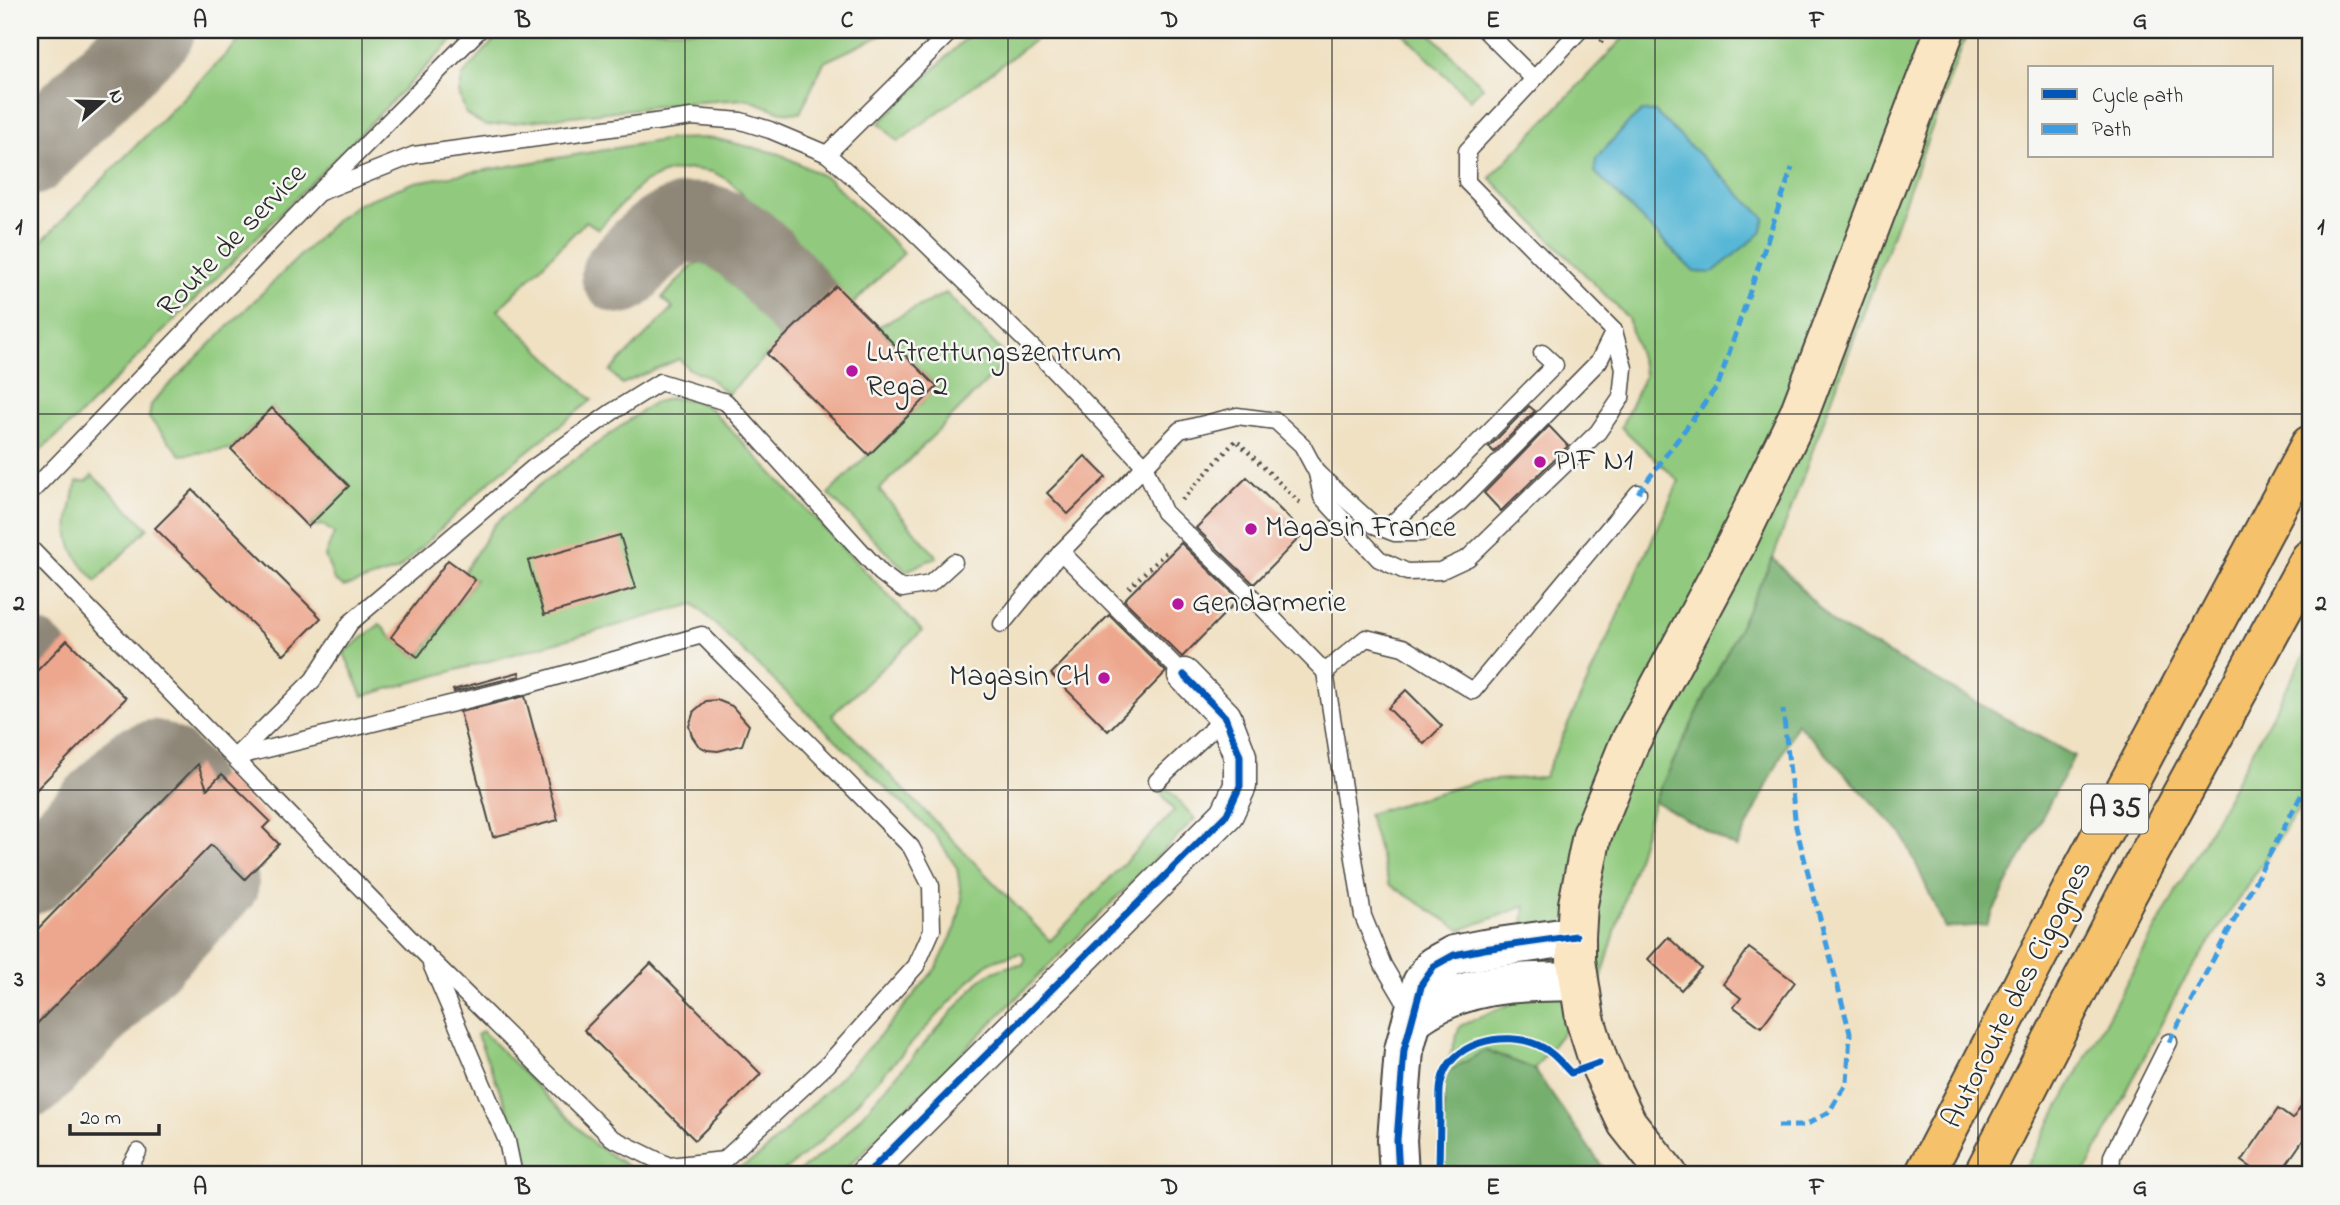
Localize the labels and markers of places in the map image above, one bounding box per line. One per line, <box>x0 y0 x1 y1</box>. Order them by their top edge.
place label: Luftrettungszentrum Rega 2 <box>866 332 1121 410</box>
marker: Luftrettungszentrum Rega 2 <box>844 363 860 379</box>
place label: PIF N1 <box>1554 440 1633 484</box>
marker: PIF N1 <box>1532 454 1548 470</box>
place label: Magasin France <box>1265 507 1457 551</box>
marker: Magasin France <box>1243 521 1259 537</box>
place label: Gendarmerie <box>1192 582 1347 626</box>
marker: Gendarmerie <box>1170 596 1186 612</box>
place label: Magasin CH <box>949 656 1090 700</box>
marker: Magasin CH <box>1096 670 1112 686</box>

